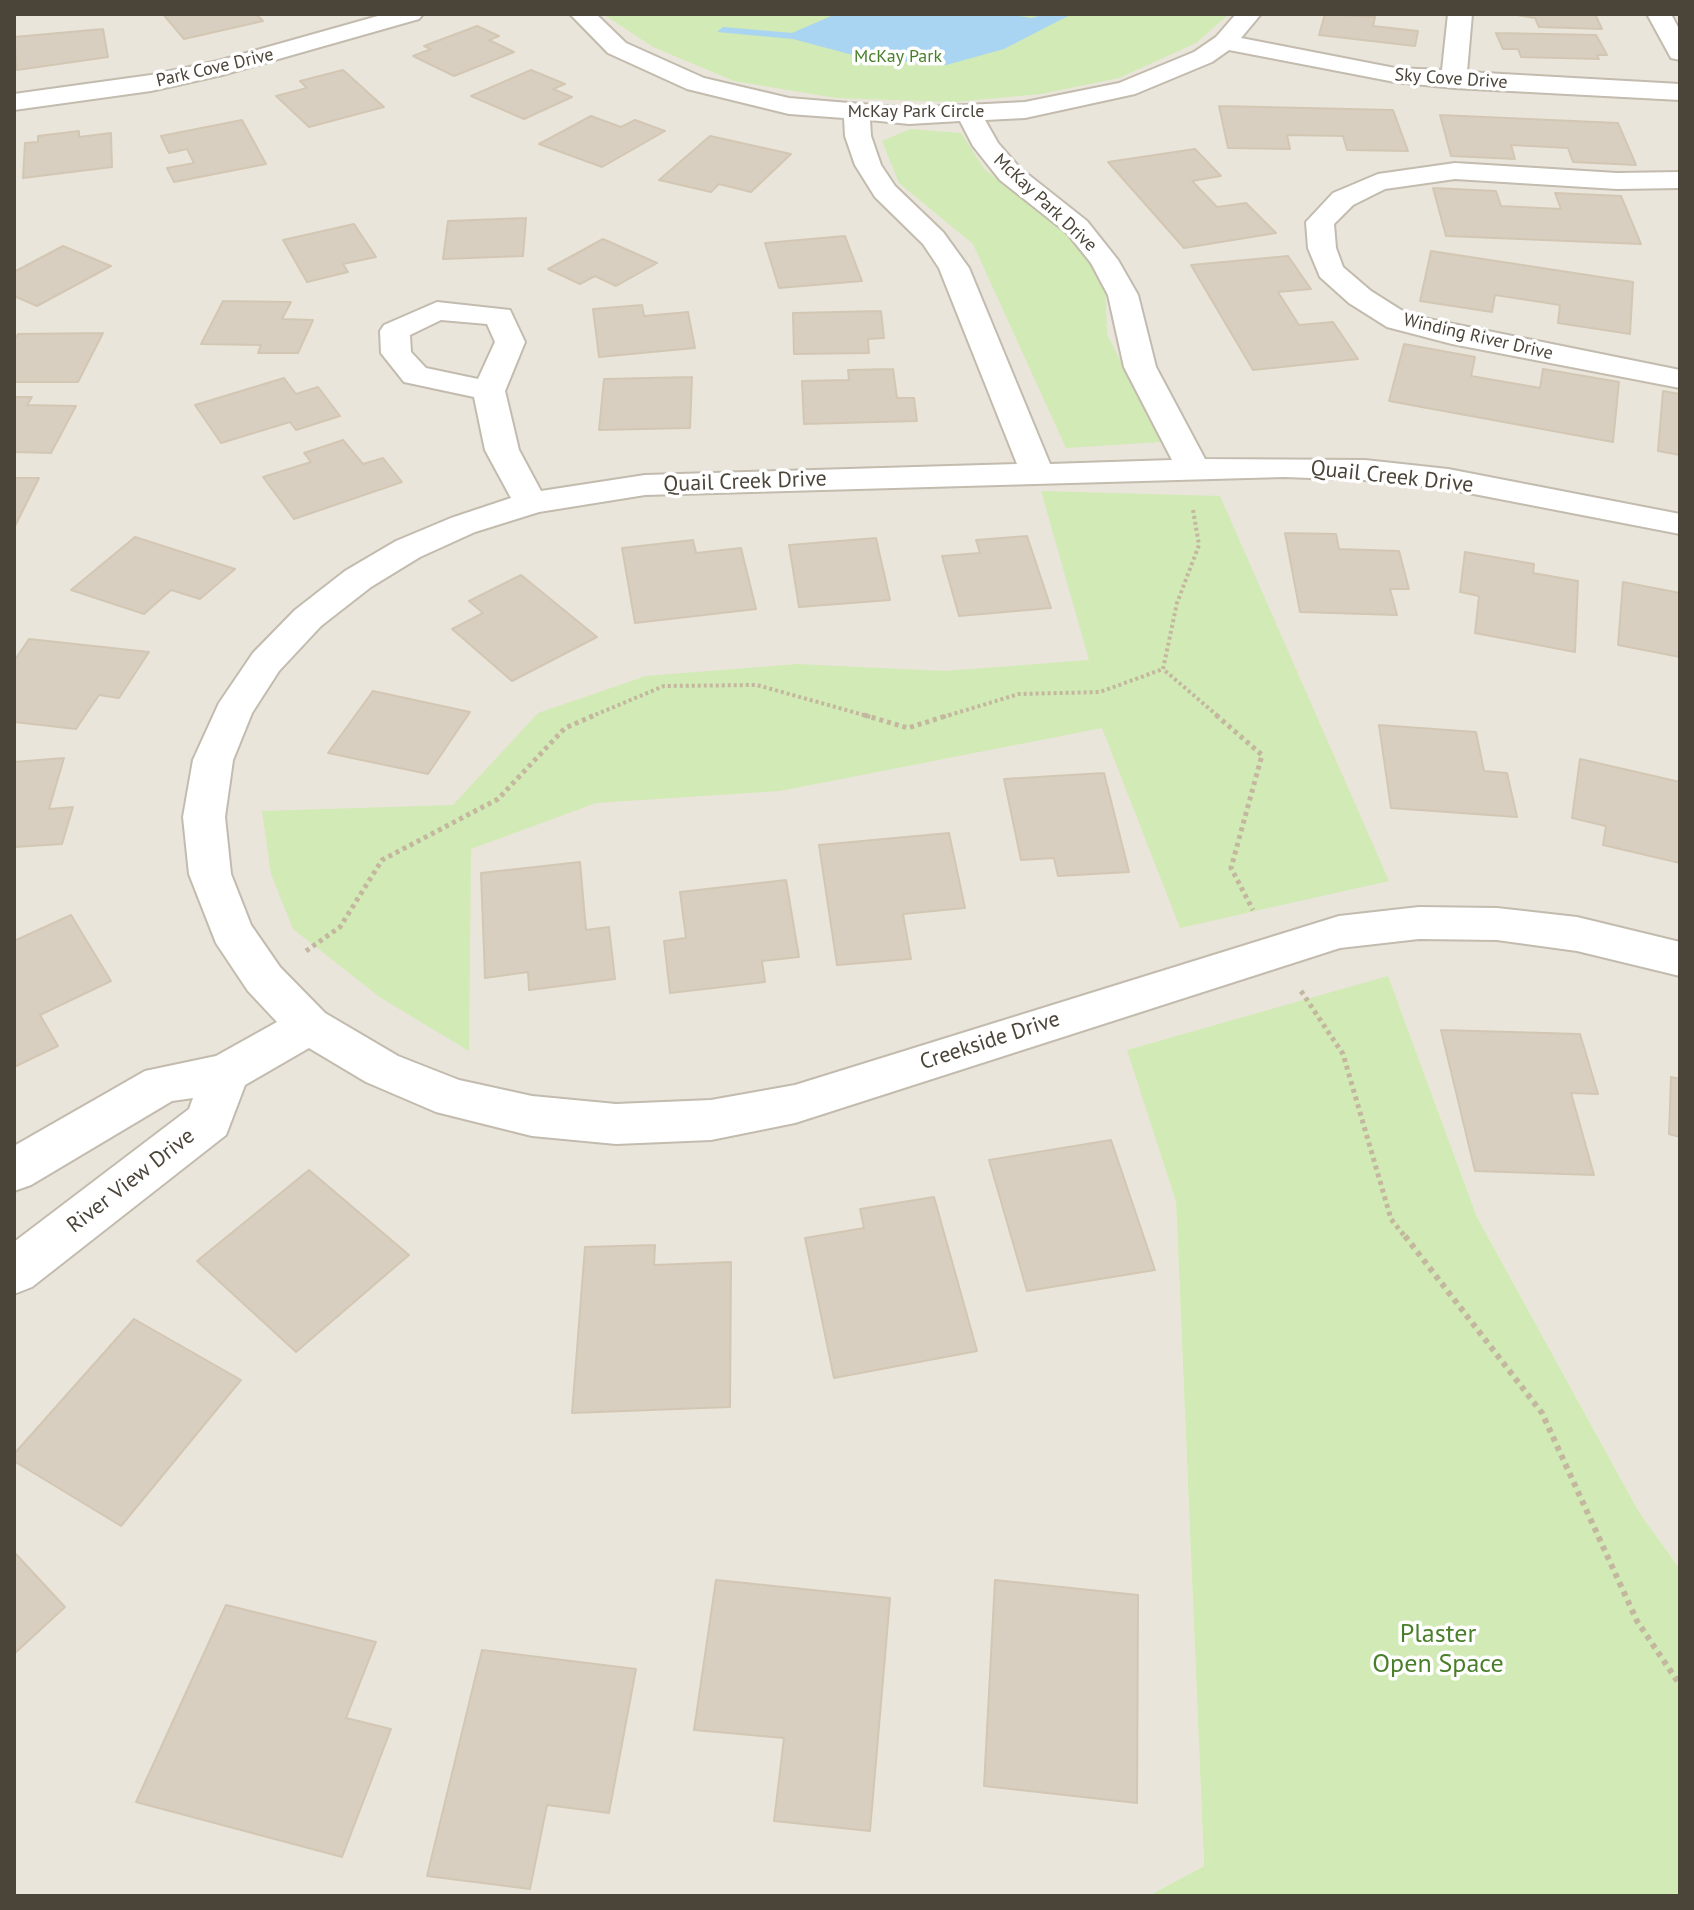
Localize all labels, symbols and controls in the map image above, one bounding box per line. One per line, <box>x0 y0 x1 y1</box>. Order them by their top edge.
street label: Park Cove Drive <box>154 44 276 92</box>
park label: McKay Park <box>854 46 942 68</box>
street label: Sky Cove Drive <box>1394 64 1508 94</box>
street label: McKay Park Circle <box>848 101 984 123</box>
street label: McKay Park Drive <box>989 150 1101 256</box>
street label: Winding River Drive <box>1401 309 1555 365</box>
street label: Quail Creek Drive <box>1309 455 1475 499</box>
street label: Quail Creek Drive <box>663 466 827 498</box>
street label: Creekside Drive <box>917 1006 1063 1076</box>
street label: River View Drive <box>62 1123 200 1239</box>
park label: Plaster Open Space <box>1372 1619 1504 1680</box>

